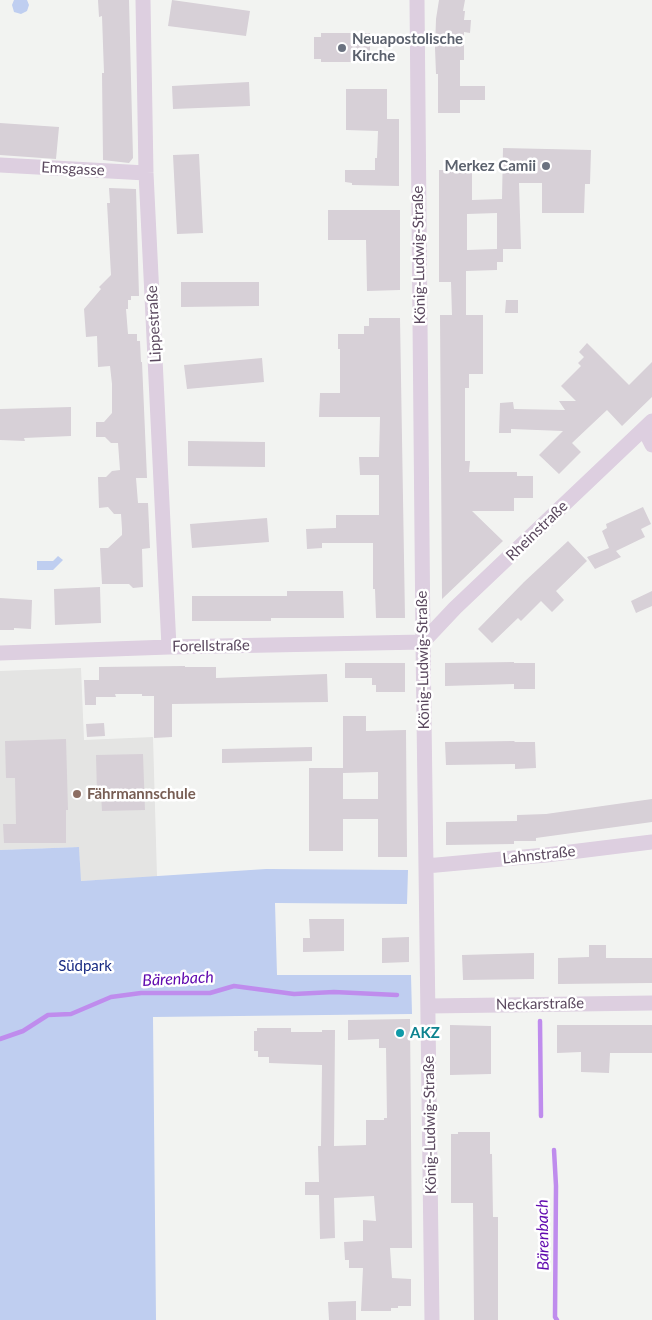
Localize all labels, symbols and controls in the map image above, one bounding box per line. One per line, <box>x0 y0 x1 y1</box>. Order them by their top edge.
place label: Neuapostolische Kirche <box>352 30 463 65</box>
marker: Neuapostolische Kirche <box>336 42 348 54</box>
place label: Merkez Camii <box>445 157 536 175</box>
street label: Emsgasse <box>41 158 105 180</box>
marker: Merkez Camii <box>540 160 552 172</box>
street label: König-Ludwig-Straße <box>409 186 429 324</box>
street label: Lippestraße <box>143 285 165 363</box>
street label: Rheinstraße <box>502 497 572 565</box>
street label: König-Ludwig-Straße <box>413 591 433 729</box>
street label: Forellstraße <box>172 636 250 656</box>
place label: Fährmannschule <box>87 785 196 803</box>
marker: Fährmannschule <box>71 788 83 800</box>
street label: Lahnstraße <box>502 842 576 868</box>
park label: Südpark <box>58 957 112 975</box>
water label: Bärenbach <box>142 968 214 990</box>
street label: Neckarstraße <box>496 994 584 1014</box>
place label: AKZ <box>410 1024 440 1042</box>
marker: AKZ <box>394 1027 406 1039</box>
street label: König-Ludwig-Straße <box>420 1056 440 1194</box>
water label: Bärenbach <box>533 1199 553 1271</box>

